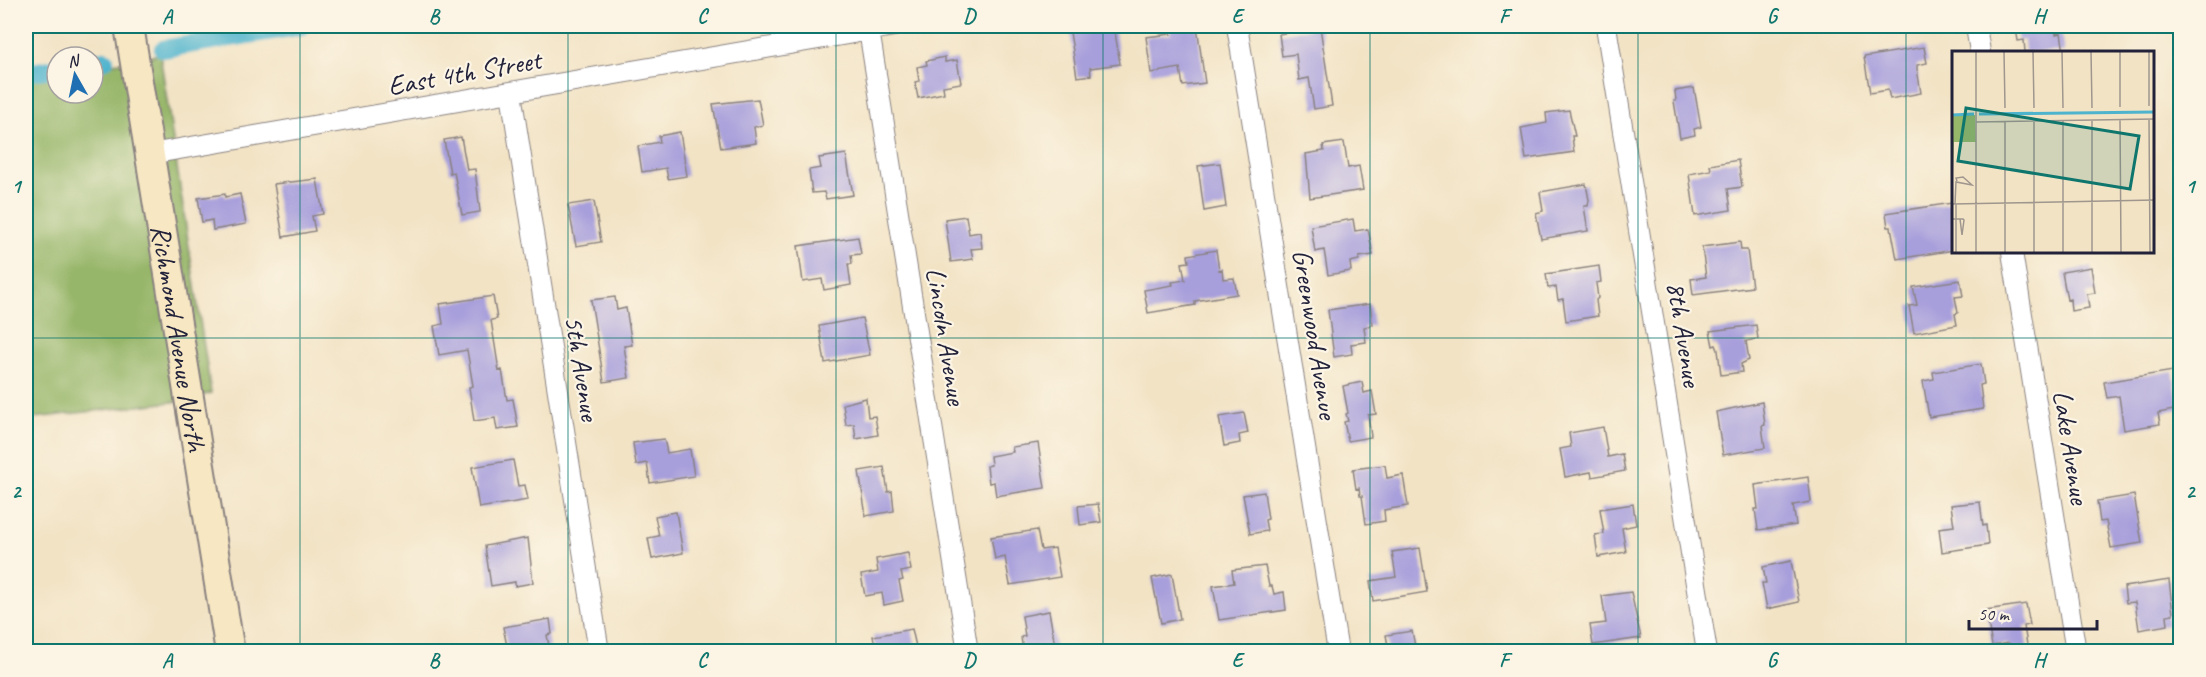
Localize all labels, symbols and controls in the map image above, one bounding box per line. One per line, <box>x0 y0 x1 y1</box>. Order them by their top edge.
text: A <box>162 4 174 29</box>
text: B <box>429 4 441 29</box>
text: C <box>697 4 709 29</box>
text: D <box>963 4 977 29</box>
text: E <box>1232 4 1246 29</box>
text: F <box>1499 4 1513 29</box>
text: G <box>1767 4 1780 29</box>
text: H <box>2033 4 2048 29</box>
street label: East 4th Street <box>385 41 546 103</box>
north arrow <box>45 45 105 105</box>
text: N <box>66 50 82 72</box>
inset map <box>1952 51 2155 254</box>
text: 1 <box>12 174 23 199</box>
text: 1 <box>2186 174 2197 199</box>
street label: Richmond Avenue North <box>143 222 215 456</box>
street label: Greenwood Avenue <box>1285 247 1346 423</box>
street label: Lincoln Avenue <box>918 265 975 409</box>
street label: 8th Avenue <box>1659 279 1710 391</box>
street label: 5th Avenue <box>557 313 608 425</box>
street label: Lake Avenue <box>2045 388 2098 508</box>
text: 2 <box>12 479 23 504</box>
text: 2 <box>2186 479 2197 504</box>
scale bar <box>1969 593 2096 631</box>
text: 50 m <box>1978 603 2011 625</box>
text: A <box>162 648 174 673</box>
text: B <box>429 648 441 673</box>
text: C <box>697 648 709 673</box>
text: D <box>963 648 977 673</box>
text: E <box>1232 648 1246 673</box>
text: F <box>1499 648 1513 673</box>
text: G <box>1767 648 1780 673</box>
text: H <box>2033 648 2048 673</box>

